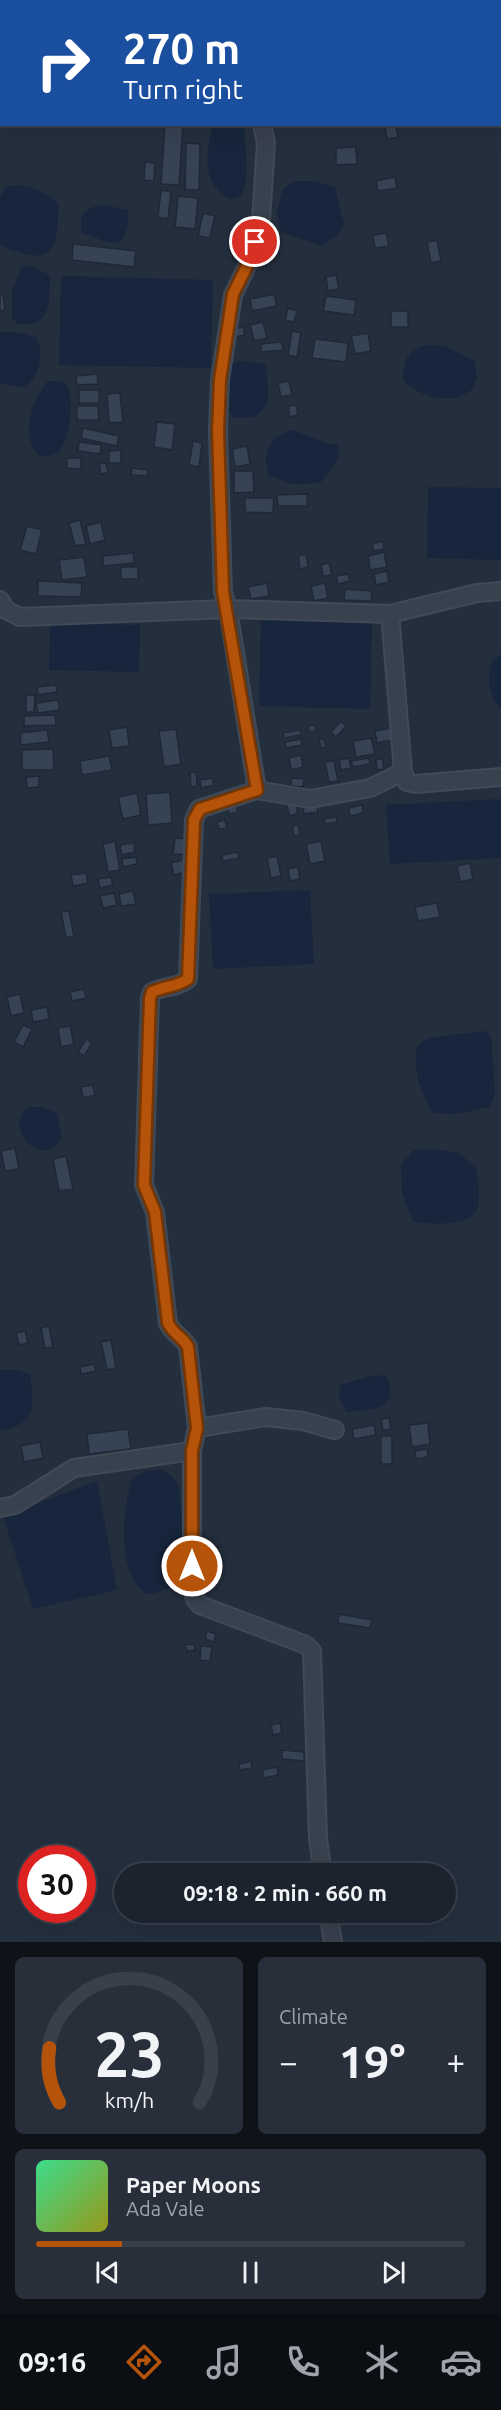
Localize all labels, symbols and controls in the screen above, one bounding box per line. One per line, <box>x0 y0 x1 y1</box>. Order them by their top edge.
icon: right <box>24 24 102 102</box>
text: 270 m <box>123 25 240 72</box>
text: Turn right <box>123 74 243 104</box>
pin <box>229 216 280 267</box>
icon: arrive <box>238 225 271 258</box>
position arrow <box>160 1534 224 1598</box>
speed limit sign: 30 <box>18 1845 96 1923</box>
text: 09:18 · 2 min · 660 m <box>183 1880 387 1905</box>
text: Climate <box>279 2005 348 2028</box>
text: 23 <box>94 2019 164 2089</box>
text: 19° <box>339 2036 405 2087</box>
text: − <box>279 2043 298 2080</box>
text: + <box>446 2043 465 2080</box>
text: km/h <box>104 2088 154 2112</box>
text: Paper Moons <box>126 2172 261 2197</box>
text: Ada Vale <box>126 2197 204 2220</box>
icon: previous <box>91 2256 124 2289</box>
icon: pause <box>234 2256 267 2289</box>
icon: next <box>377 2256 410 2289</box>
icon: directions <box>123 2341 165 2383</box>
icon: music <box>203 2341 245 2383</box>
icon: phone <box>282 2341 324 2383</box>
icon: climate <box>361 2341 403 2383</box>
icon: car <box>440 2341 482 2383</box>
text: 09:16 <box>19 2347 86 2377</box>

